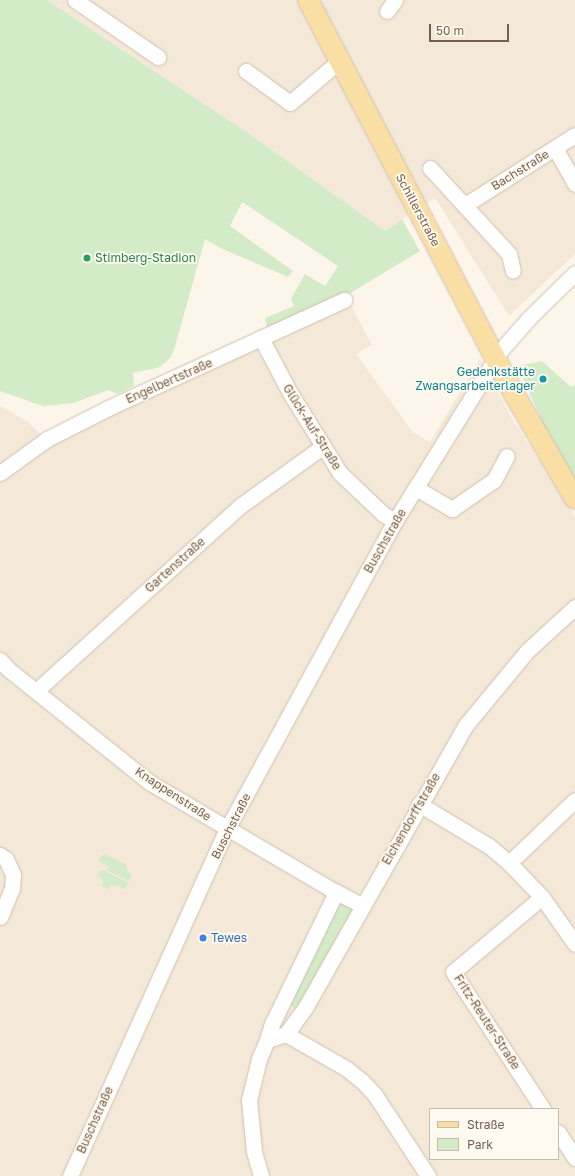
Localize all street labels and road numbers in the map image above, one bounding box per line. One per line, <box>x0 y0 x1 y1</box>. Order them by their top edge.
street label: Bachstraße <box>489 147 551 193</box>
street label: Schillerstraße <box>393 171 443 249</box>
street label: Engelbertstraße <box>123 355 215 407</box>
street label: Glück-Auf-Straße <box>280 381 344 473</box>
street label: Buschstraße <box>361 506 409 576</box>
street label: Gartenstraße <box>142 534 208 596</box>
street label: Knappenstraße <box>132 764 214 824</box>
street label: Eichendorffstraße <box>379 771 443 867</box>
street label: Buschstraße <box>208 791 254 861</box>
street label: Fritz-Reuter-Straße <box>451 972 523 1072</box>
street label: Buschstraße <box>74 1084 116 1156</box>

